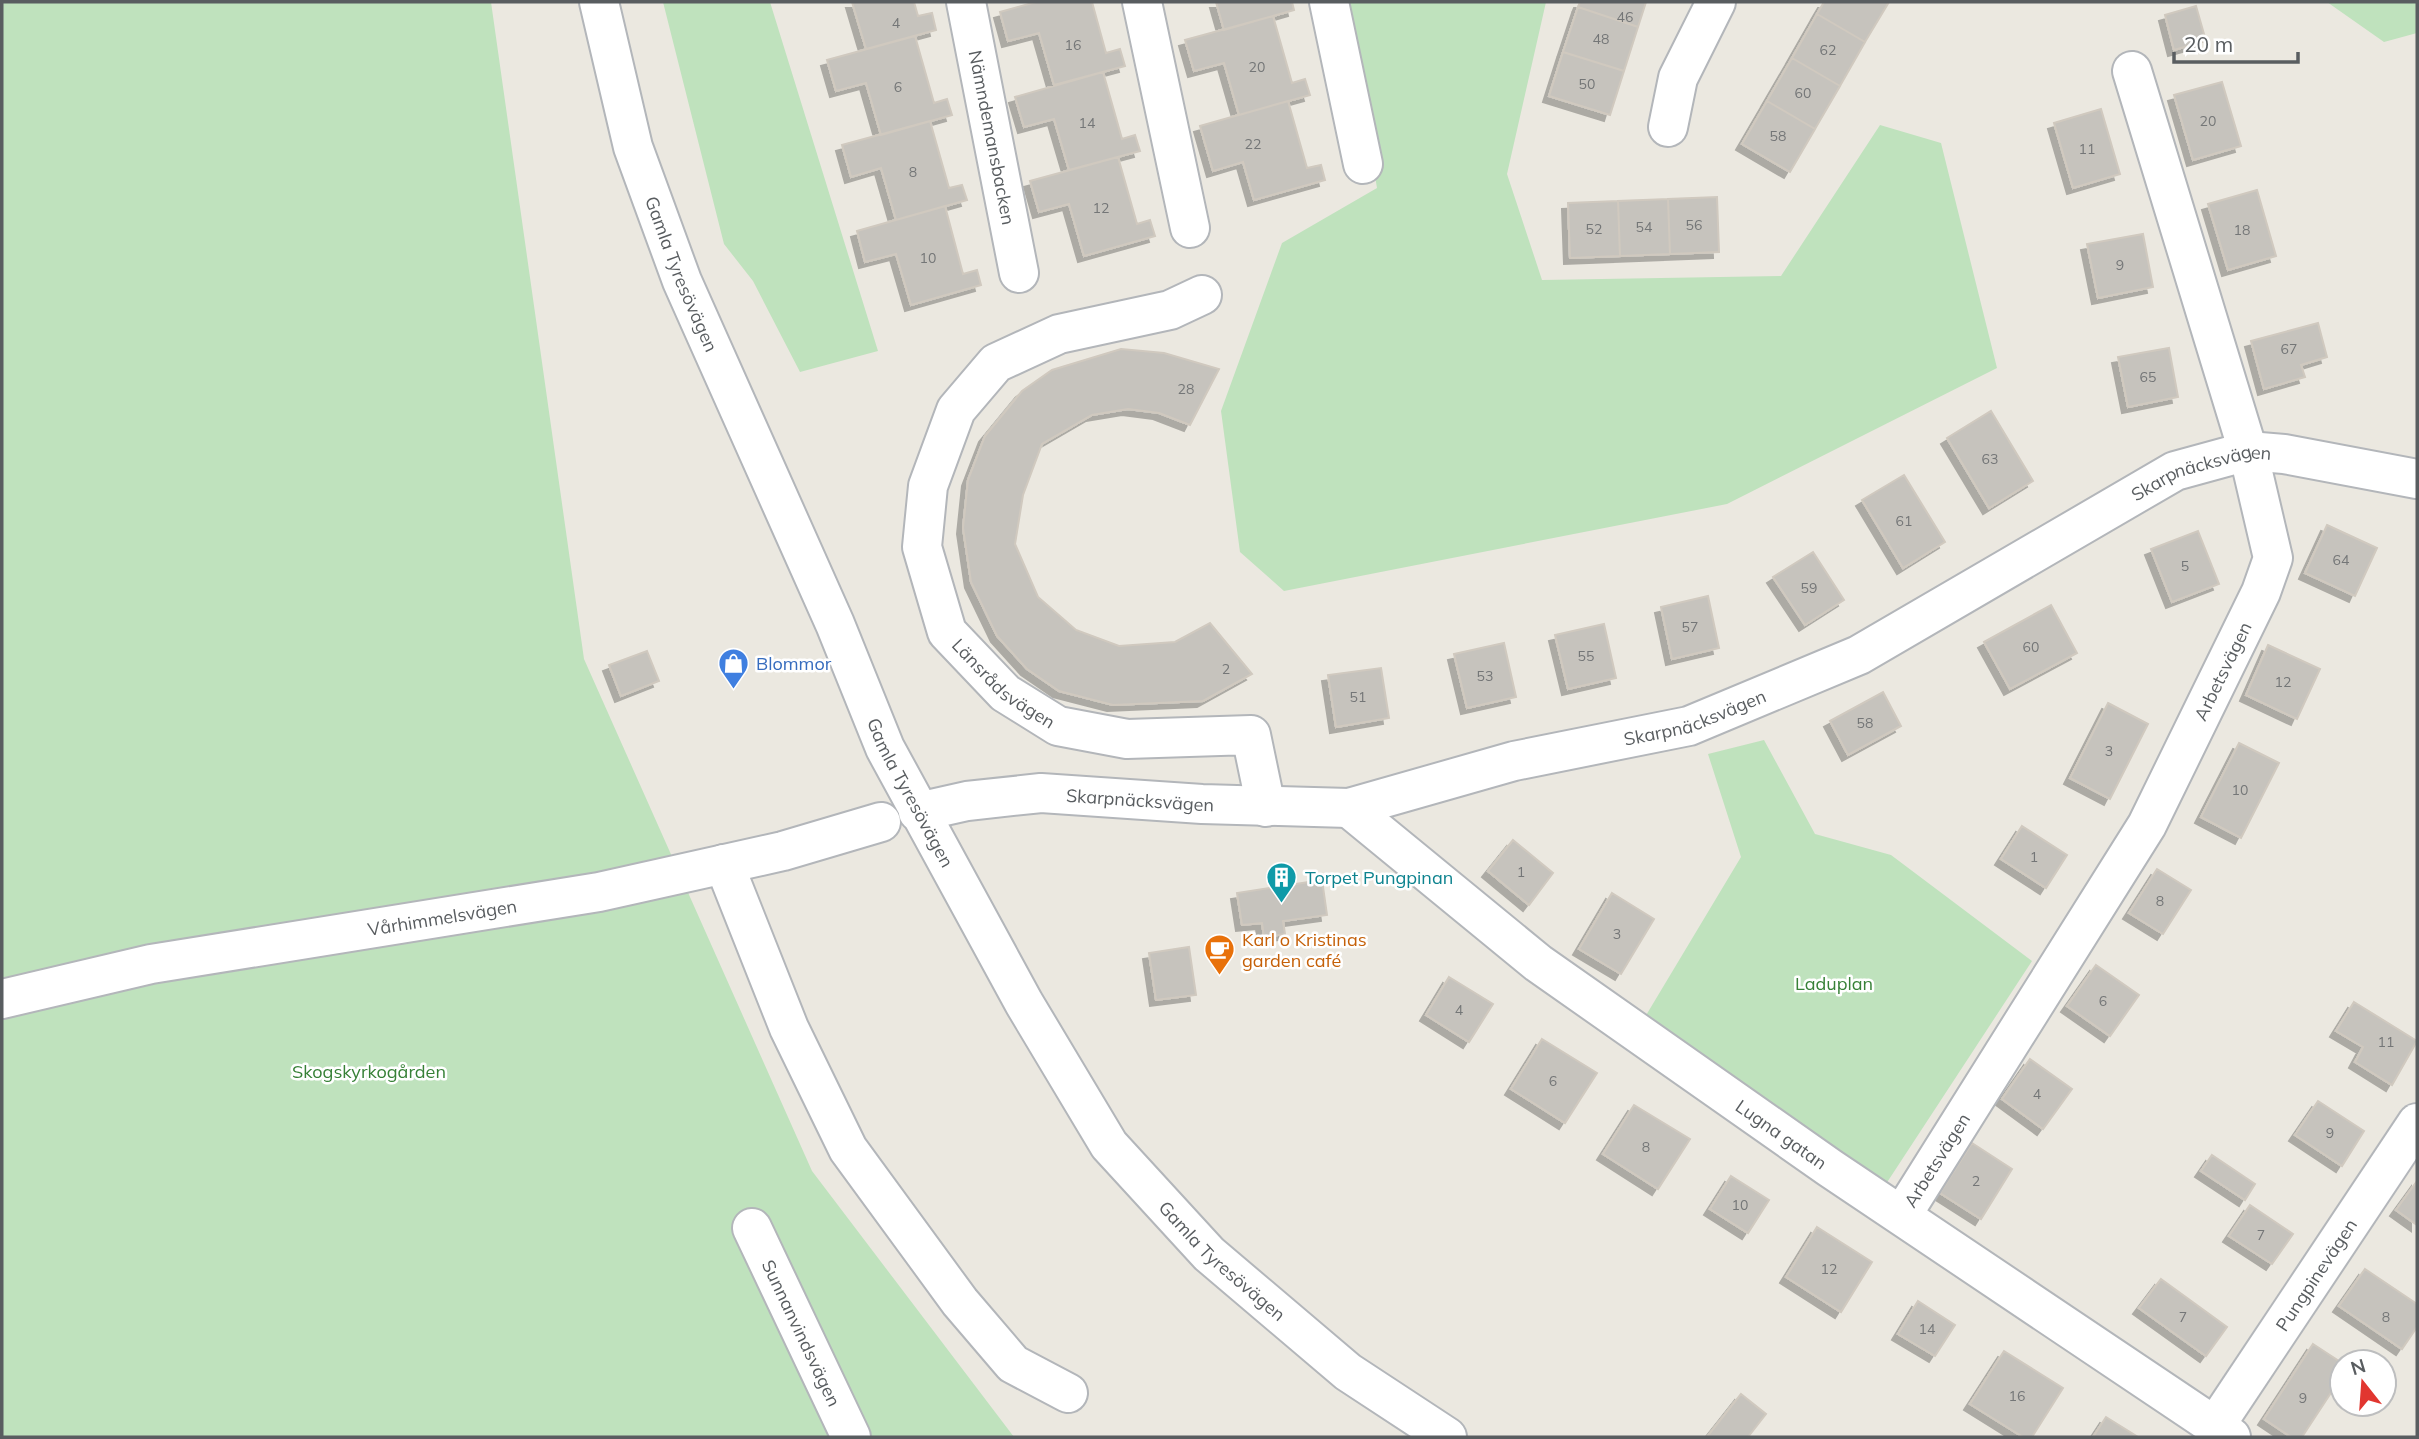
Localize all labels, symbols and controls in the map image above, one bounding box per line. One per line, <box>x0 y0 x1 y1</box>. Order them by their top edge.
house number: 46 <box>1617 8 1633 26</box>
house number: 4 <box>892 14 901 32</box>
scale bar <box>2174 21 2298 65</box>
house number: 48 <box>1593 30 1609 48</box>
text: 20 m <box>2184 31 2233 57</box>
house number: 16 <box>1065 36 1081 54</box>
house number: 62 <box>1820 41 1836 59</box>
street label: Nämndemansbacken <box>964 48 1021 227</box>
house number: 20 <box>1249 58 1265 76</box>
house number: 50 <box>1579 75 1595 93</box>
house number: 6 <box>894 78 902 96</box>
house number: 60 <box>1795 84 1811 102</box>
house number: 20 <box>2200 112 2216 130</box>
house number: 14 <box>1079 114 1096 132</box>
house number: 58 <box>1770 127 1786 145</box>
house number: 22 <box>1245 135 1261 153</box>
house number: 11 <box>2079 140 2095 158</box>
house number: 8 <box>909 163 917 181</box>
street label: Gamla Tyresövägen <box>640 193 724 355</box>
house number: 12 <box>1093 199 1109 217</box>
house number: 56 <box>1686 216 1702 234</box>
house number: 54 <box>1636 218 1653 236</box>
house number: 52 <box>1586 220 1602 238</box>
house number: 18 <box>2234 221 2250 239</box>
house number: 10 <box>920 249 936 267</box>
house number: 9 <box>2116 256 2124 274</box>
house number: 67 <box>2281 340 2297 358</box>
house number: 65 <box>2140 368 2156 386</box>
house number: 28 <box>1178 380 1194 398</box>
street label: Skarpnäcksvägen <box>2127 439 2272 506</box>
house number: 63 <box>1982 450 1998 468</box>
house number: 61 <box>1896 512 1912 530</box>
house number: 64 <box>2333 551 2350 569</box>
house number: 5 <box>2181 557 2189 575</box>
house number: 59 <box>1801 579 1817 597</box>
house number: 57 <box>1682 618 1698 636</box>
street label: Arbetsvägen <box>2188 618 2256 724</box>
street label: Länsrådsvägen <box>947 633 1060 733</box>
house number: 60 <box>2023 638 2039 656</box>
shop icon: Blommor <box>716 646 750 690</box>
house number: 55 <box>1578 647 1594 665</box>
place label: Blommor <box>756 652 832 675</box>
house number: 2 <box>1222 660 1230 678</box>
house number: 53 <box>1477 667 1493 685</box>
house number: 12 <box>2275 673 2291 691</box>
street label: Skarpnäcksvägen <box>1622 684 1769 750</box>
house number: 51 <box>1350 688 1366 706</box>
street label: Gamla Tyresövägen <box>862 714 959 871</box>
house number: 58 <box>1857 714 1873 732</box>
house number: 3 <box>2105 742 2113 760</box>
house number: 10 <box>2232 781 2248 799</box>
street label: Skarpnäcksvägen <box>1065 783 1214 816</box>
house number: 1 <box>2030 848 2038 866</box>
building icon: Torpet Pungpinan <box>1265 860 1299 904</box>
house number: 1 <box>1517 863 1525 881</box>
place label: Torpet Pungpinan <box>1305 866 1453 889</box>
house number: 8 <box>2156 892 2164 910</box>
street label: Vårhimmelsvägen <box>366 894 519 941</box>
house number: 3 <box>1613 925 1621 943</box>
place label: Karl o Kristinas garden café <box>1242 928 1367 972</box>
cafe icon: Karl o Kristinas garden café <box>1202 932 1236 976</box>
park label: Laduplan <box>1795 972 1873 995</box>
house number: 6 <box>2099 992 2107 1010</box>
house number: 4 <box>1455 1001 1464 1019</box>
house number: 11 <box>2378 1033 2394 1051</box>
park label: Skogskyrkogården <box>292 1060 446 1083</box>
house number: 6 <box>1549 1072 1557 1090</box>
house number: 4 <box>2033 1085 2042 1103</box>
street label: Lugna gatan <box>1731 1094 1832 1174</box>
street label: Arbetsvägen <box>1898 1109 1975 1211</box>
house number: 9 <box>2326 1124 2334 1142</box>
house number: 8 <box>1642 1138 1650 1156</box>
house number: 2 <box>1972 1172 1980 1190</box>
street label: Gamla Tyresövägen <box>1154 1196 1291 1326</box>
house number: 10 <box>1732 1196 1748 1214</box>
street label: Pungpinevägen <box>2270 1214 2362 1335</box>
house number: 7 <box>2257 1226 2265 1244</box>
street label: Sunnanvindsvägen <box>757 1256 846 1410</box>
house number: 12 <box>1821 1260 1837 1278</box>
house number: 7 <box>2179 1308 2187 1326</box>
house number: 8 <box>2382 1308 2390 1326</box>
house number: 14 <box>1919 1320 1936 1338</box>
north arrow <box>2328 1348 2398 1418</box>
text: N <box>2348 1353 2368 1380</box>
house number: 16 <box>2009 1387 2025 1405</box>
house number: 9 <box>2299 1389 2307 1407</box>

